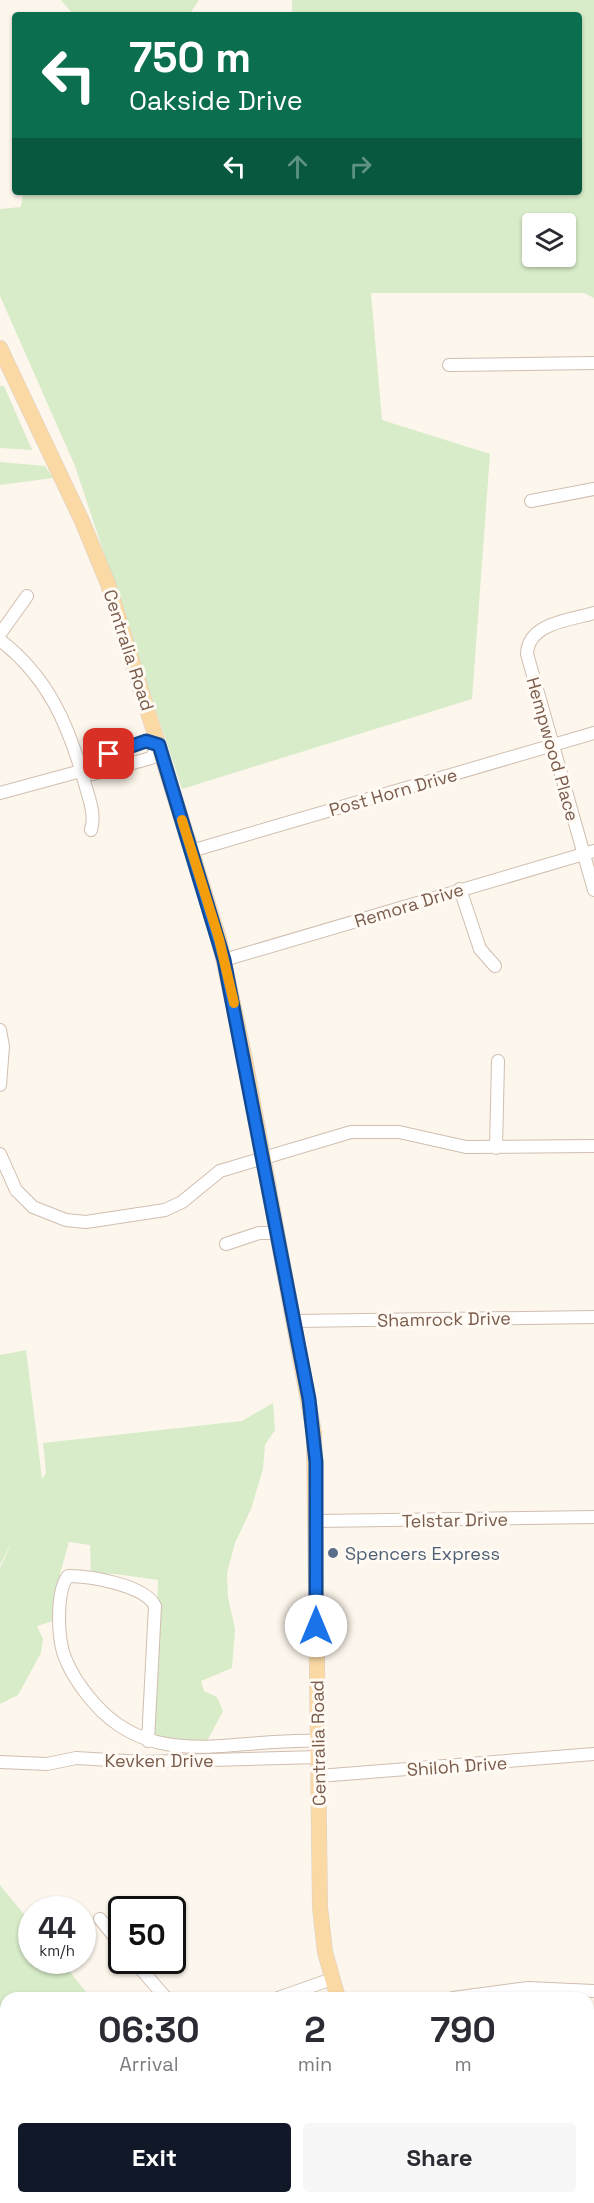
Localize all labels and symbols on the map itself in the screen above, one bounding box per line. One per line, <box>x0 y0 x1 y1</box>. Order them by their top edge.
street label: Centralia Road <box>99 586 159 714</box>
street label: Hempwood Place <box>521 674 585 824</box>
pin <box>83 728 134 779</box>
street label: Post Horn Drive <box>326 763 460 821</box>
street label: Remora Drive <box>352 877 466 933</box>
street label: Shamrock Drive <box>377 1306 511 1332</box>
street label: Telstar Drive <box>402 1508 508 1532</box>
place label: Spencers Express <box>345 1542 500 1565</box>
marker: Spencers Express <box>326 1546 340 1560</box>
position arrow <box>284 1594 348 1658</box>
street label: Centralia Road <box>305 1680 331 1806</box>
street label: Kevken Drive <box>104 1749 214 1772</box>
street label: Shiloh Drive <box>406 1751 508 1781</box>
speed limit sign: 50 <box>108 1896 186 1974</box>

